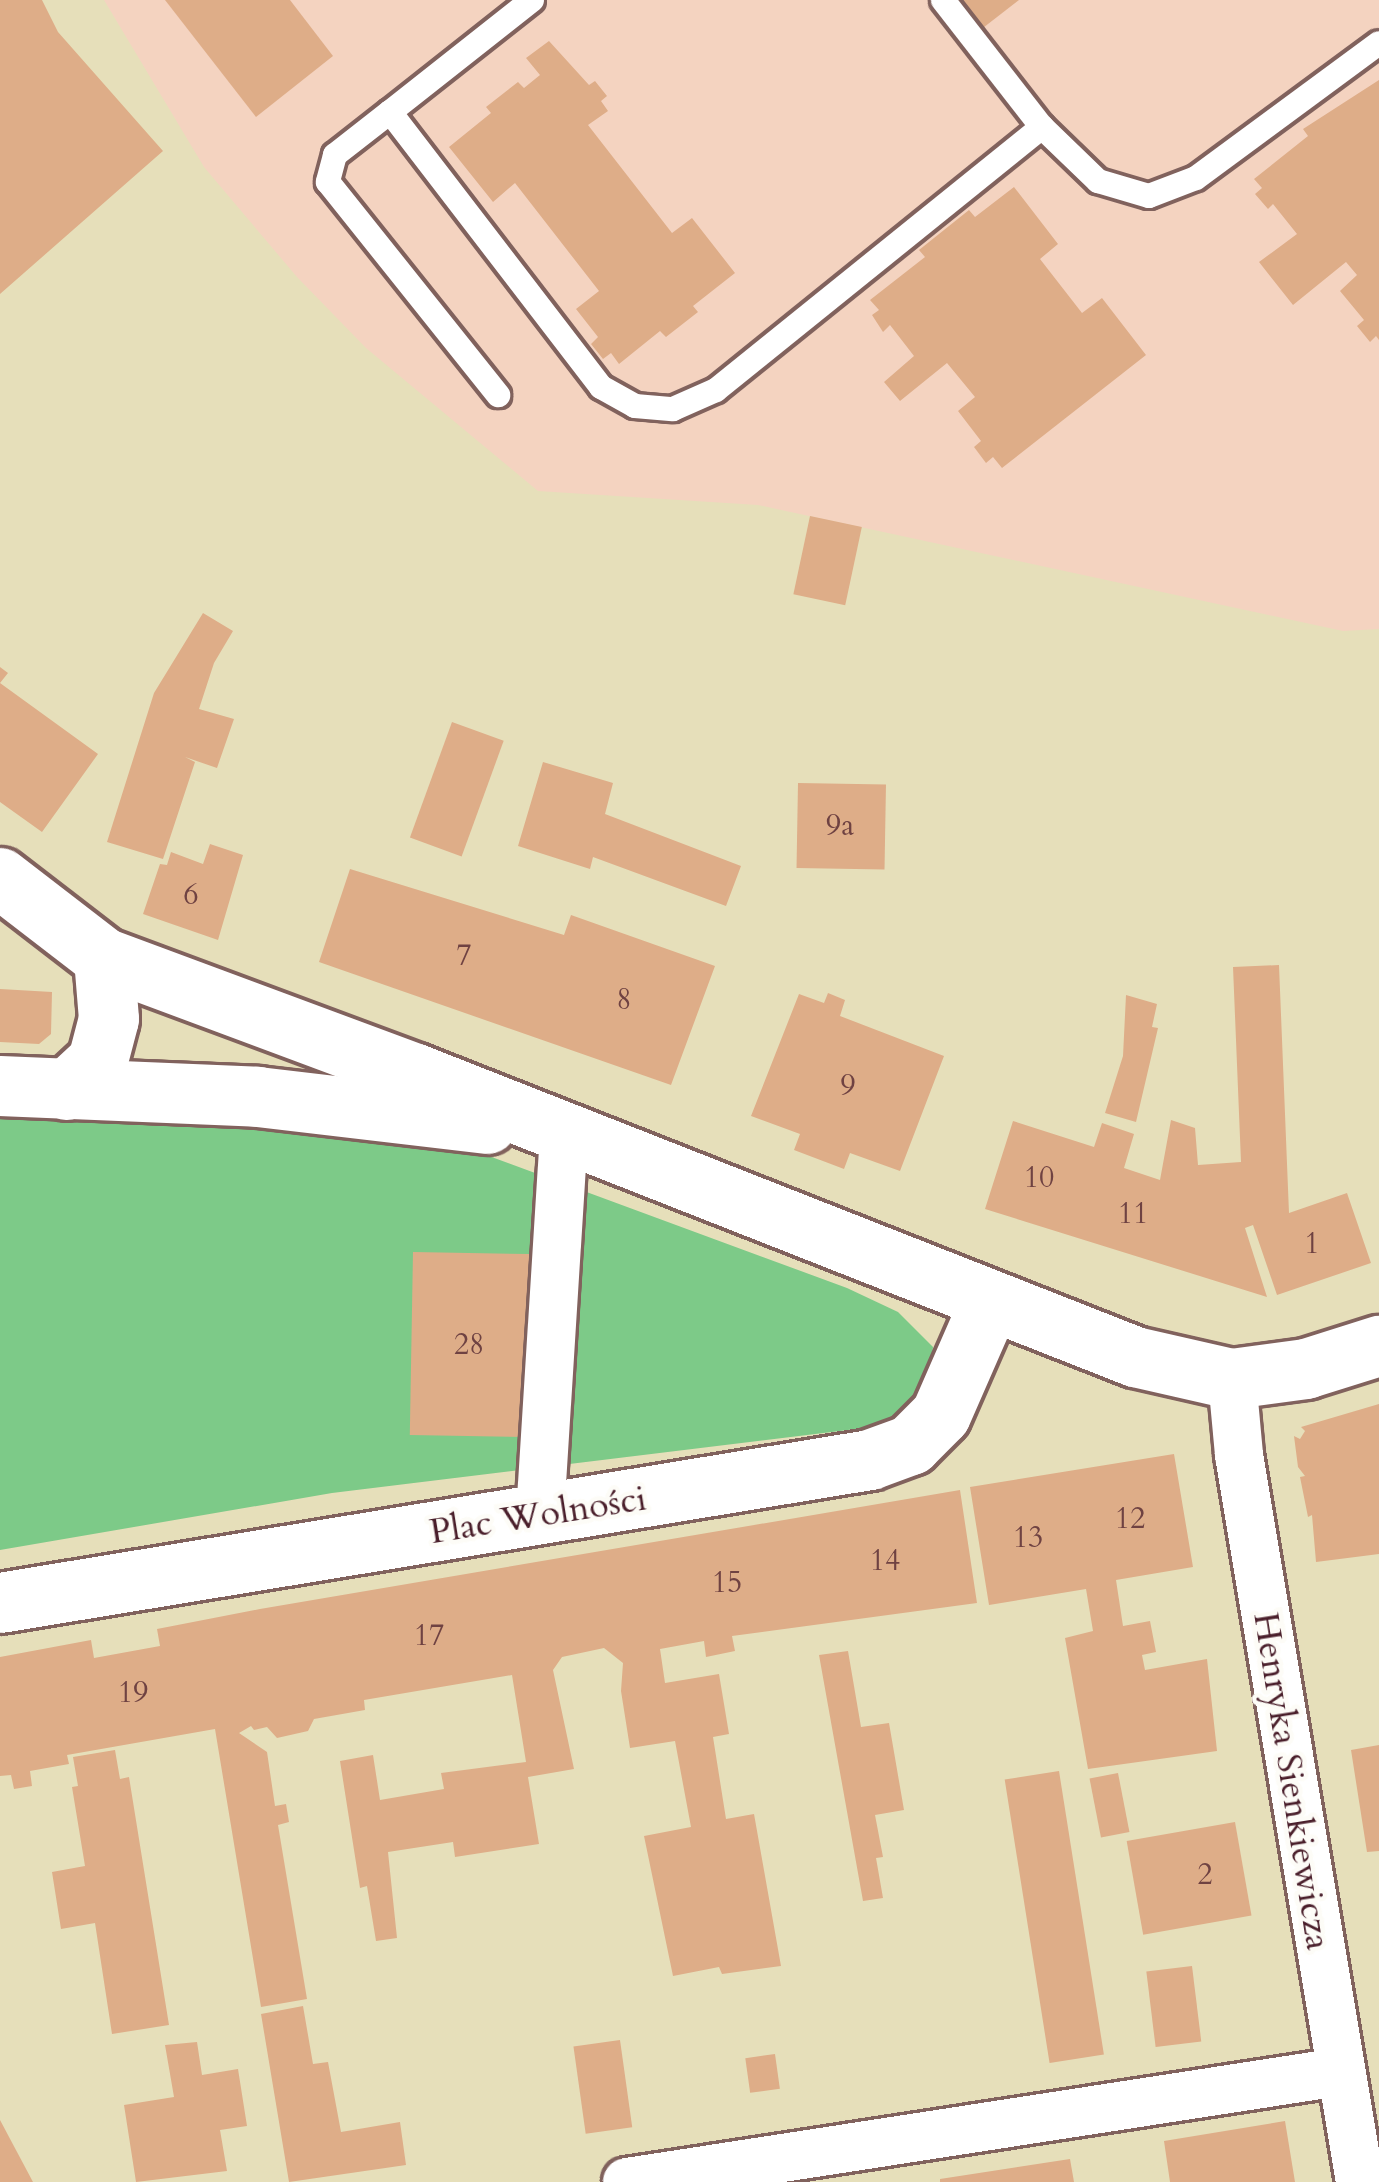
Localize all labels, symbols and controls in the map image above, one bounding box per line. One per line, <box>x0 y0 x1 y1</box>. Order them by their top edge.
house number: 9a <box>826 808 854 844</box>
house number: 6 <box>183 877 199 913</box>
house number: 7 <box>456 938 472 974</box>
house number: 8 <box>616 982 632 1018</box>
house number: 9 <box>840 1068 856 1104</box>
house number: 10 <box>1024 1160 1054 1196</box>
house number: 11 <box>1118 1196 1148 1232</box>
house number: 1 <box>1304 1226 1320 1262</box>
house number: 28 <box>454 1327 484 1363</box>
street label: Plac Wolności <box>426 1477 650 1553</box>
house number: 12 <box>1115 1501 1145 1537</box>
house number: 13 <box>1013 1520 1043 1556</box>
house number: 14 <box>870 1543 900 1579</box>
house number: 15 <box>712 1565 742 1601</box>
street label: Henryka Sienkiewicza <box>1244 1609 1340 1953</box>
house number: 17 <box>414 1618 444 1654</box>
house number: 19 <box>118 1675 148 1711</box>
house number: 2 <box>1197 1857 1213 1893</box>

